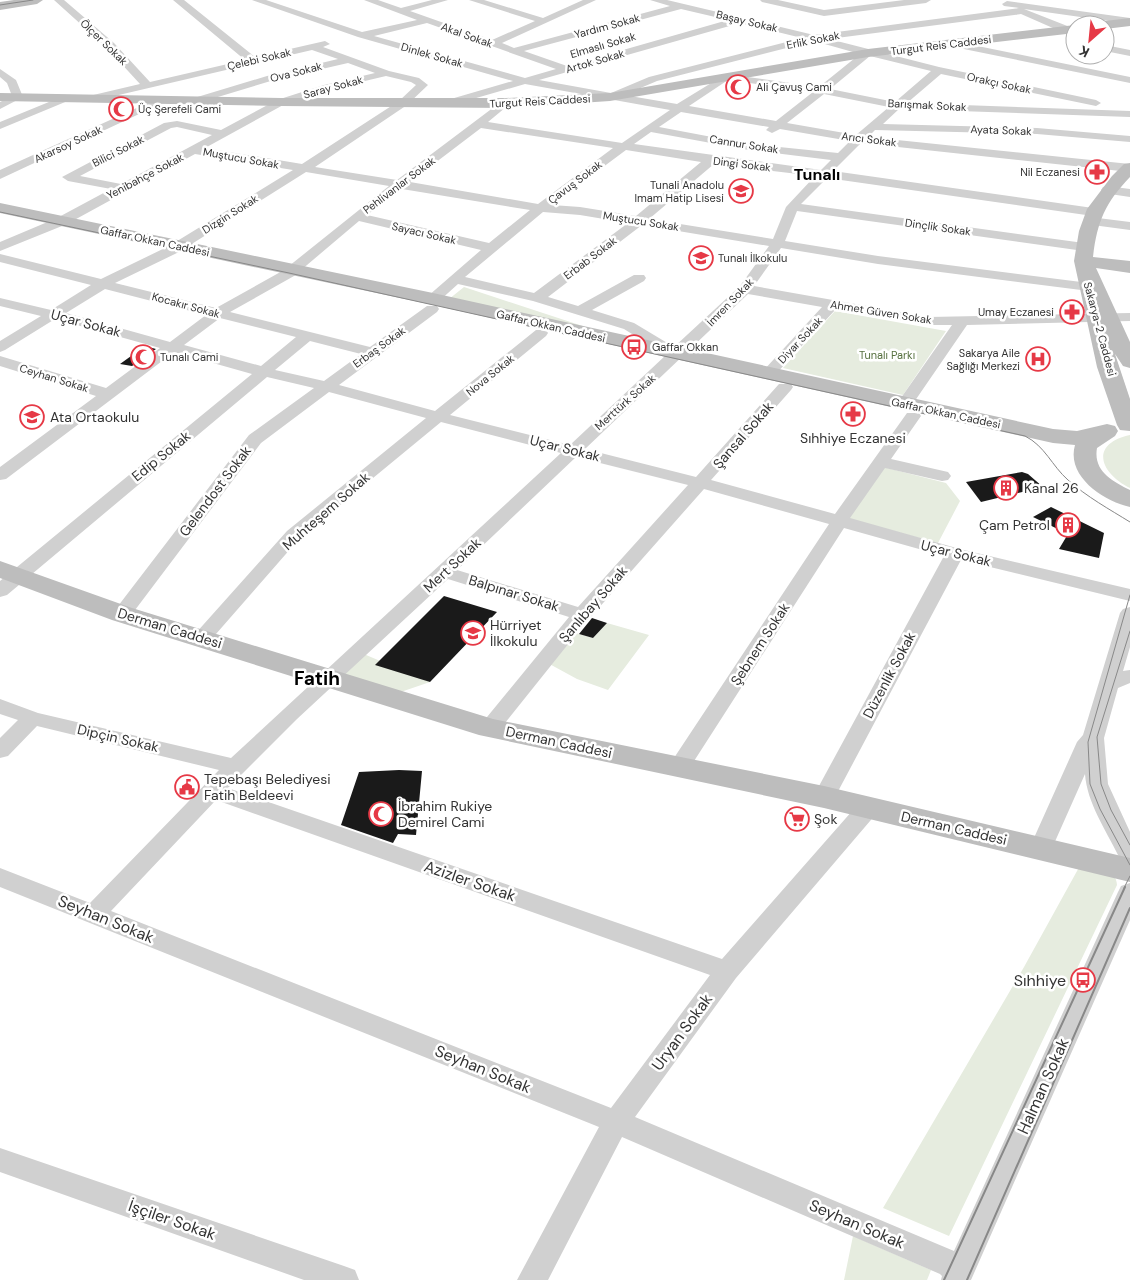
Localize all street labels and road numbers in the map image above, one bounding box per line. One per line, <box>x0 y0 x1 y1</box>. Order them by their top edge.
street label: Başay Sokak <box>715 7 780 35</box>
street label: Yardım Sokak <box>573 10 642 41</box>
street label: Ölçer Sokak <box>77 16 131 68</box>
street label: Akal Sokak <box>439 19 495 51</box>
street label: Erlik Sokak <box>785 28 841 52</box>
street label: Elmaslı Sokak <box>569 29 638 61</box>
street label: Turgut Reis Caddesi <box>890 32 992 58</box>
street label: Dinlek Sokak <box>399 40 465 71</box>
street label: Çelebi Sokak <box>226 45 293 73</box>
street label: Artok Sokak <box>564 46 626 76</box>
street label: Ova Sokak <box>269 59 324 85</box>
street label: Orakçı Sokak <box>966 69 1033 97</box>
street label: Saray Sokak <box>302 72 365 102</box>
street label: Turgut Reis Caddesi <box>489 91 591 111</box>
street label: Barışmak Sokak <box>887 96 967 114</box>
street label: Akarsoy Sokak <box>32 122 105 166</box>
street label: Ayata Sokak <box>970 122 1032 138</box>
street label: Arıcı Sokak <box>841 129 898 149</box>
street label: Bilici Sokak <box>90 132 147 170</box>
street label: Cannur Sokak <box>708 132 780 156</box>
street label: Muştucu Sokak <box>202 144 281 172</box>
street label: Yenibahçe Sokak <box>104 150 186 202</box>
street label: Pehlivanlar Sokak <box>360 153 438 217</box>
street label: Dingi Sokak <box>712 154 772 175</box>
street label: Çavuş Sokak <box>545 157 605 207</box>
street label: Dizgin Sokak <box>199 191 261 237</box>
street label: Muştucu Sokak <box>602 208 681 234</box>
street label: Dinçlik Sokak <box>904 215 972 239</box>
street label: Sayacı Sokak <box>390 219 458 247</box>
street label: Gaffar Okkan Caddesi <box>99 223 211 259</box>
street label: Erbab Sokak <box>561 233 620 283</box>
street label: İmren Sokak <box>704 275 757 329</box>
street label: Sakarya-2 Caddesi <box>1081 280 1119 378</box>
street label: Kocakır Sokak <box>150 289 222 321</box>
street label: Ahmet Güven Sokak <box>829 297 933 327</box>
street label: Uçar Sokak <box>49 305 123 341</box>
street label: Gaffar Okkan Caddesi <box>495 307 607 345</box>
street label: Diyar Sokak <box>775 313 826 366</box>
street label: Erbaş Sokak <box>350 323 408 371</box>
street label: Nova Sokak <box>463 351 517 399</box>
street label: Ceyhan Sokak <box>18 361 91 395</box>
street label: Merttürk Sokak <box>592 371 659 433</box>
street label: Gaffar Okkan Caddesi <box>890 395 1002 431</box>
street label: Şansal Sokak <box>709 398 777 472</box>
street label: Edip Sokak <box>128 427 194 485</box>
street label: Uçar Sokak <box>528 431 602 465</box>
street label: Gelendost Sokak <box>175 442 255 540</box>
street label: Muhteşem Sokak <box>278 468 374 554</box>
street label: Mert Sokak <box>419 534 485 596</box>
street label: Uçar Sokak <box>919 536 993 570</box>
street label: Şanlıbay Sokak <box>555 562 631 646</box>
street label: Balpınar Sokak <box>467 571 561 615</box>
street label: Şebnem Sokak <box>727 599 793 689</box>
street label: Derman Caddesi <box>116 604 224 652</box>
street label: Düzenlik Sokak <box>859 629 919 721</box>
street label: Dipçin Sokak <box>76 720 160 756</box>
street label: Derman Caddesi <box>504 722 614 762</box>
street label: Derman Caddesi <box>899 807 1009 849</box>
street label: Azizler Sokak <box>421 856 519 906</box>
street label: Seyhan Sokak <box>55 890 157 948</box>
street label: Uryan Sokak <box>647 989 717 1075</box>
street label: Halman Sokak <box>1012 1035 1074 1137</box>
street label: Seyhan Sokak <box>432 1040 534 1098</box>
street label: Seyhan Sokak <box>806 1194 908 1254</box>
street label: İşçiler Sokak <box>125 1195 219 1245</box>

